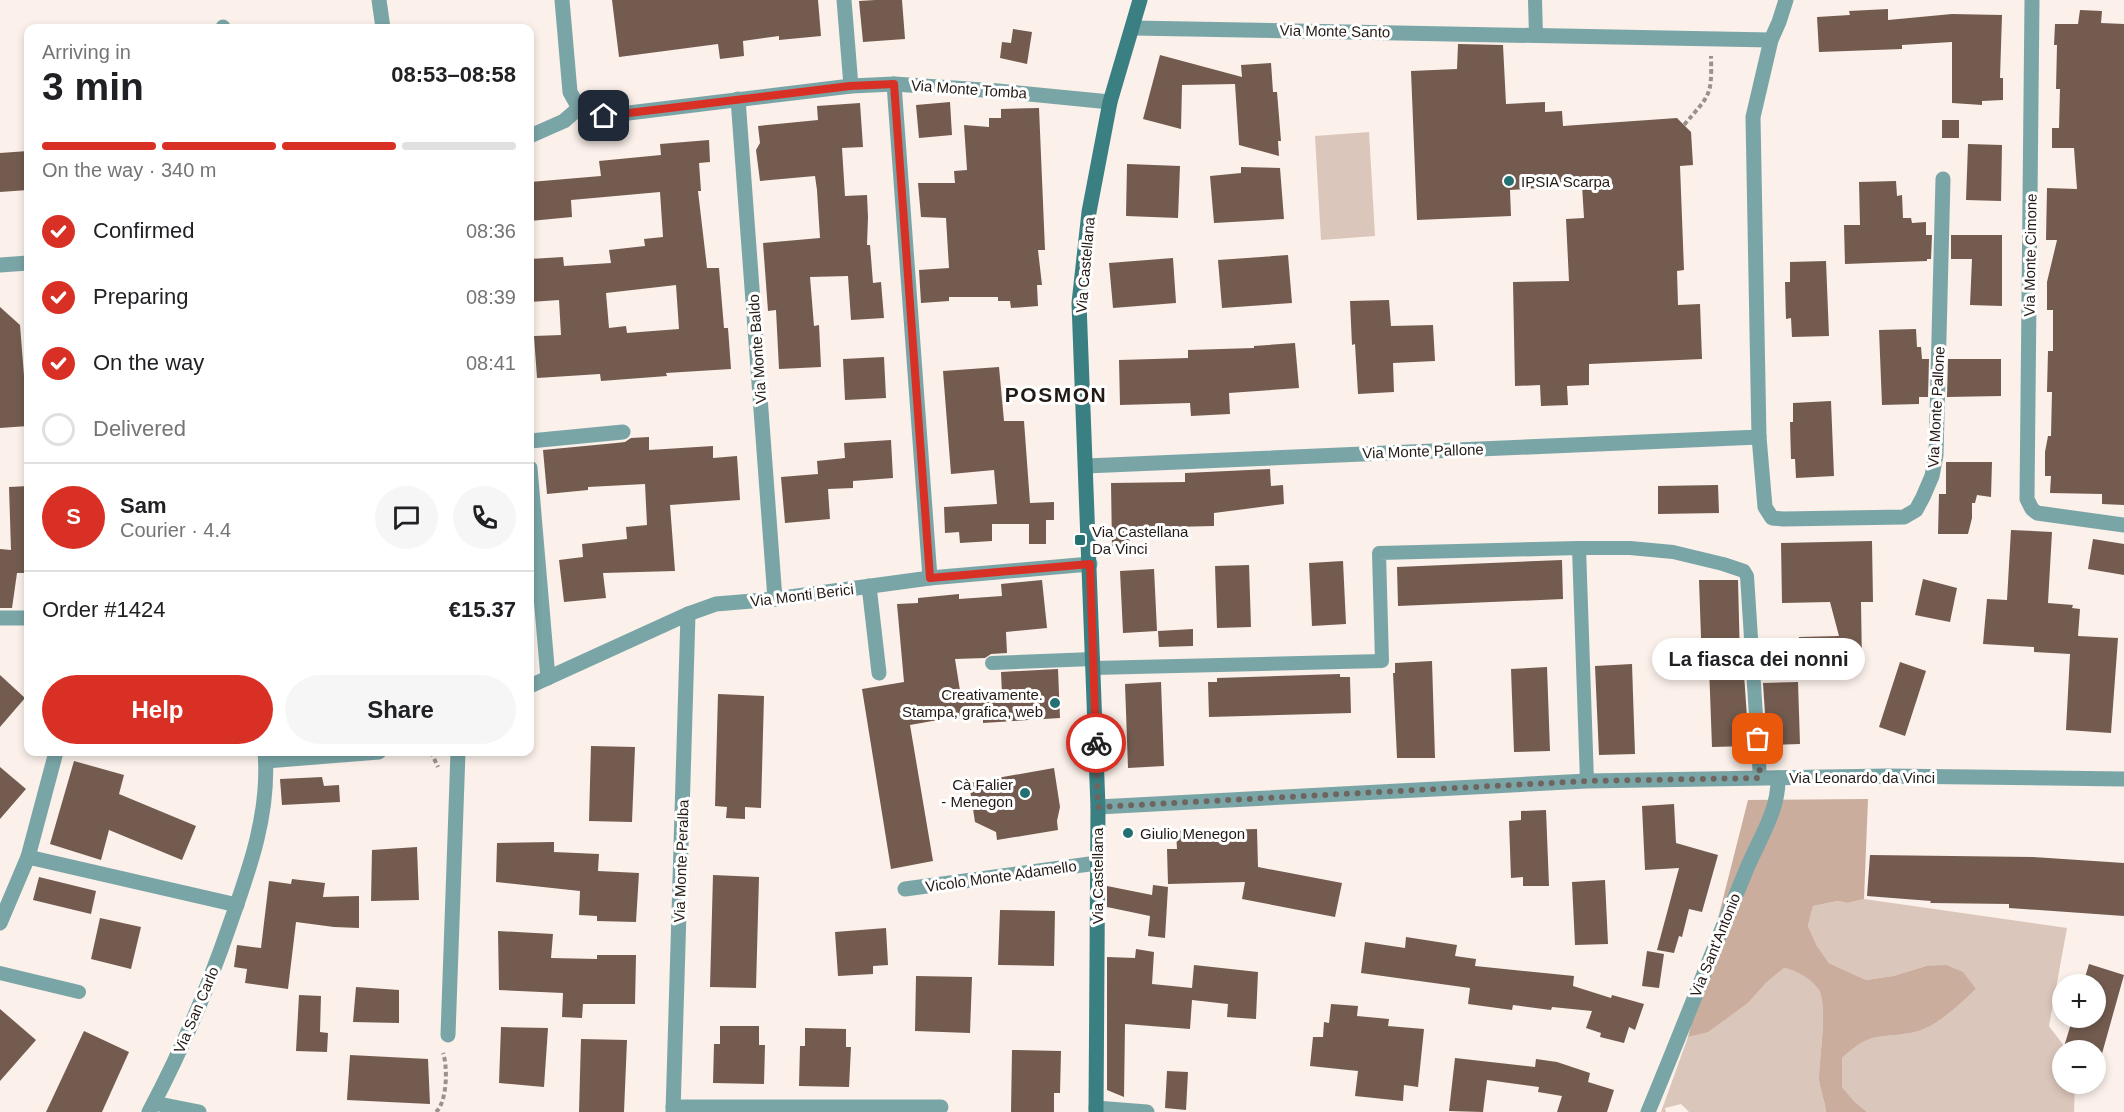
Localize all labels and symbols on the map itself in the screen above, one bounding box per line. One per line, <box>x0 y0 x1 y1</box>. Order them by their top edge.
street label: Via Monte Santo <box>1280 22 1390 40</box>
street label: Via Monte Tomba <box>910 76 1028 102</box>
pin <box>578 90 629 141</box>
place label: IPSIA Scarpa <box>1521 173 1611 190</box>
marker: IPSIA Scarpa <box>1502 174 1516 188</box>
street label: Via Monte Cimone <box>2020 193 2040 317</box>
street label: Via Castellana <box>1072 216 1098 314</box>
street label: Via Monte Baldo <box>745 294 769 404</box>
street label: Via Monte Pallone <box>1924 346 1948 468</box>
district label: POSMON <box>1005 383 1107 406</box>
street label: Via Monte Pallone <box>1362 440 1484 462</box>
place label: Via Castellana Da Vinci <box>1092 523 1189 557</box>
marker: Via Castellana Da Vinci <box>1073 533 1087 547</box>
street label: Via Monti Berici <box>749 580 855 610</box>
callout: La fiasca dei nonni <box>1652 637 1864 679</box>
place label: Creativamente. Stampa, grafica, web <box>902 686 1043 720</box>
marker: Creativamente. Stampa, grafica, web <box>1048 696 1062 710</box>
courier <box>1066 713 1126 773</box>
pin <box>1732 713 1783 764</box>
street label: Via Leonardo da Vinci <box>1789 769 1935 786</box>
place label: Cà Falier - Menegon <box>941 776 1013 810</box>
marker: Cà Falier - Menegon <box>1018 786 1032 800</box>
street label: Via Monte Peralba <box>670 799 692 923</box>
place label: Giulio Menegon <box>1140 825 1245 842</box>
marker: Giulio Menegon <box>1121 826 1135 840</box>
street label: Via Castellana <box>1089 827 1106 924</box>
street label: Vicolo Monte Adamello <box>924 857 1078 895</box>
street label: Via Sant'Antonio <box>1686 891 1744 999</box>
street label: Via San Carlo <box>170 964 222 1056</box>

